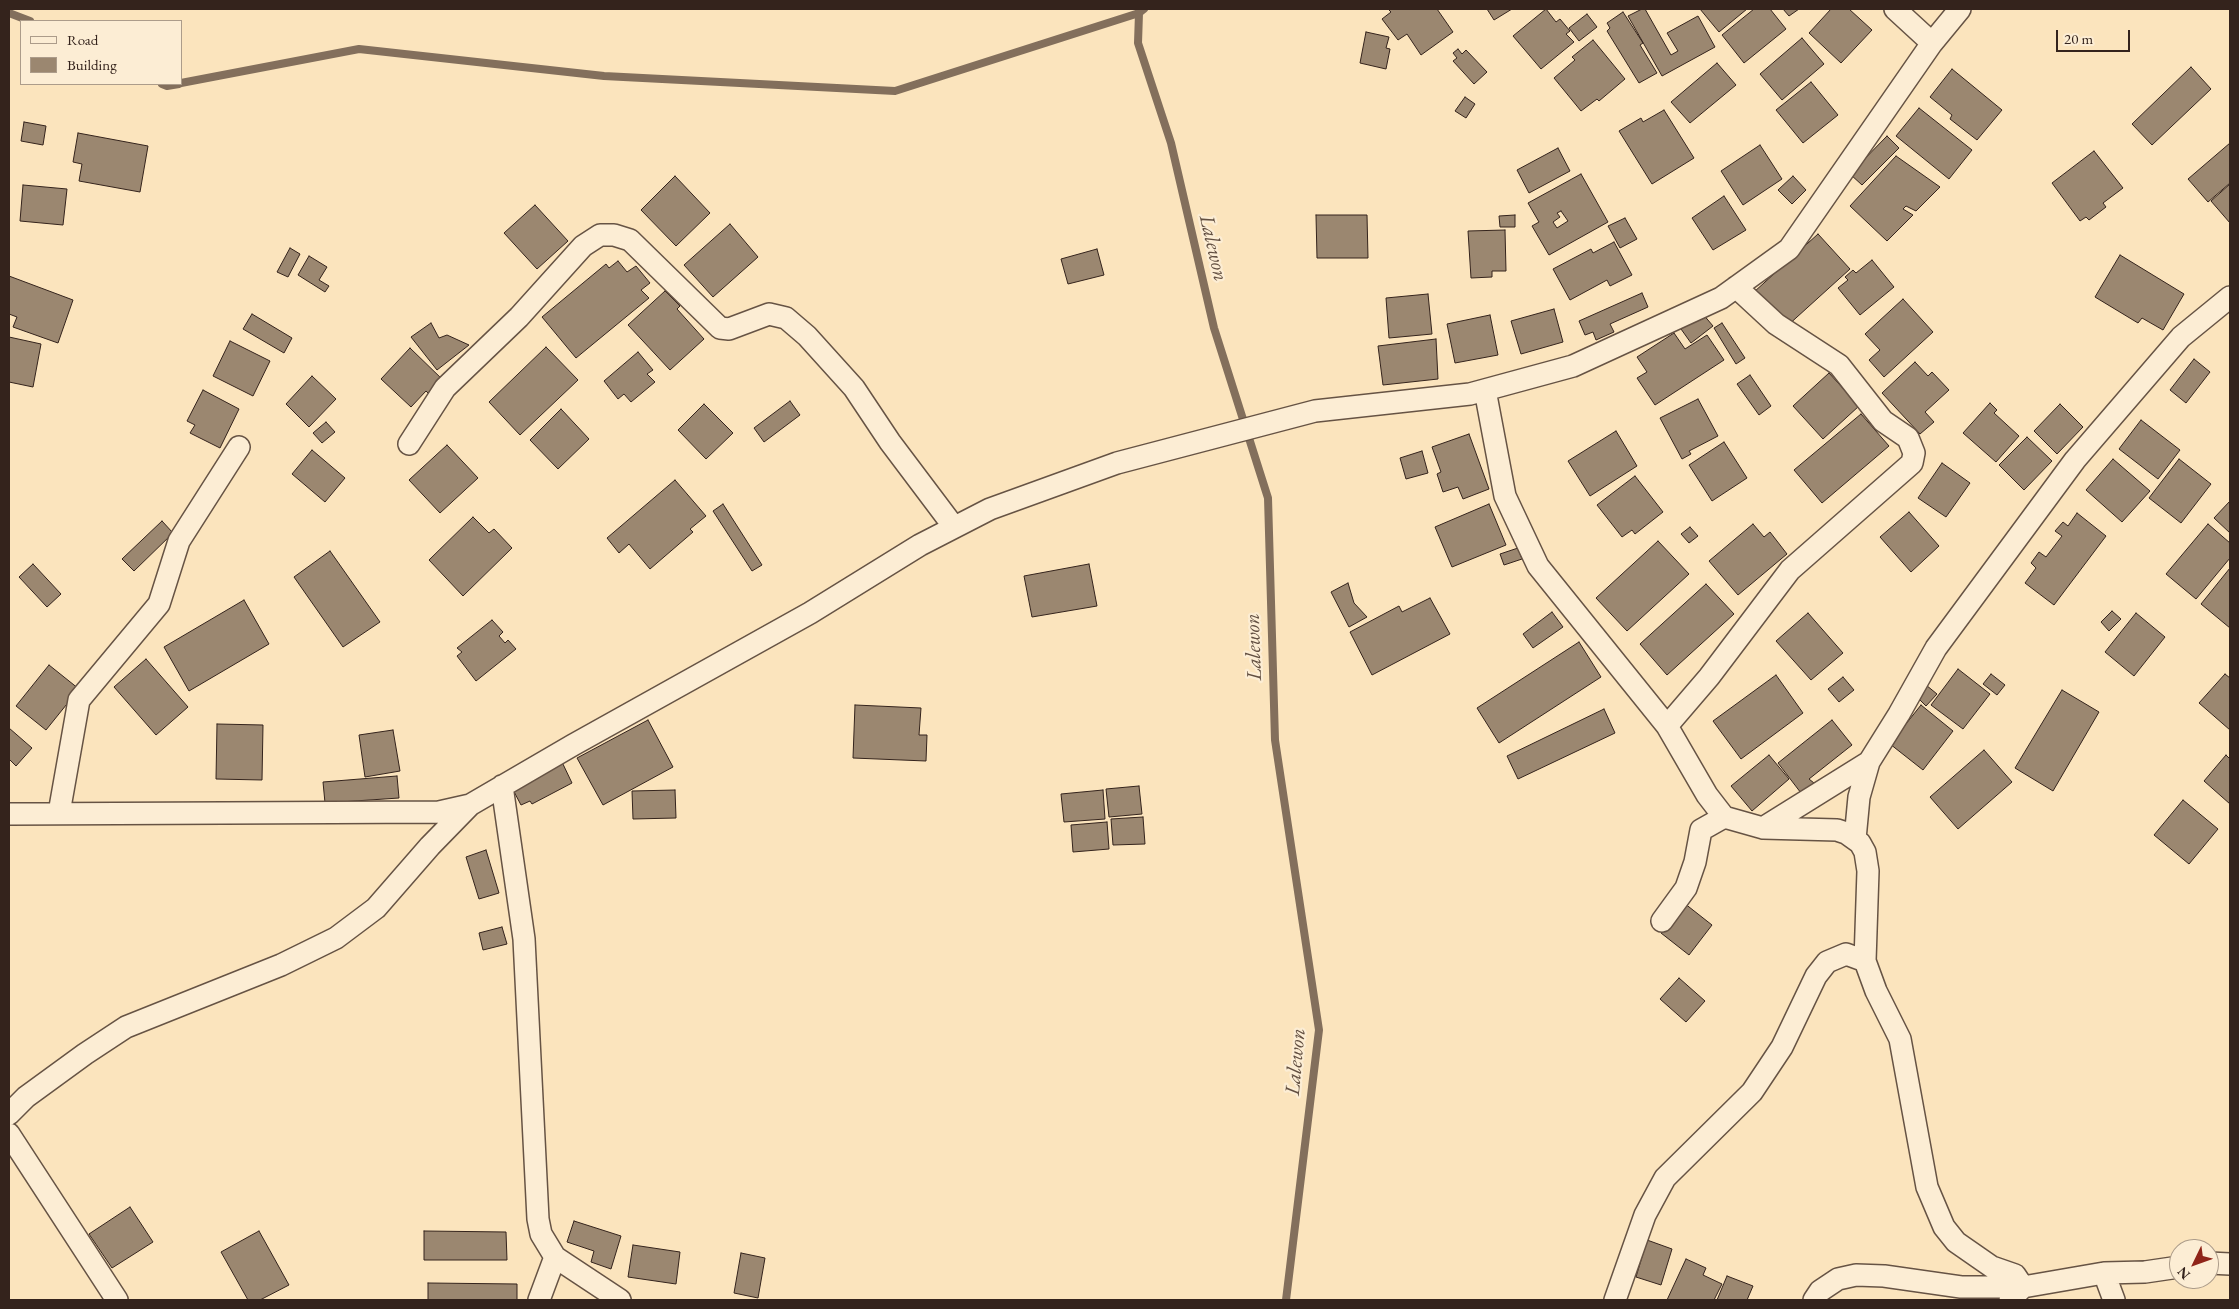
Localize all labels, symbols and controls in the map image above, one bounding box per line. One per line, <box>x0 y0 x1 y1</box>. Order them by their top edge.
legend <box>20 20 182 85</box>
scale bar <box>2059 20 2133 52</box>
text: 20 m <box>2064 29 2093 48</box>
text: Road <box>67 30 98 49</box>
text: Building <box>67 55 117 74</box>
water label: Lalewon <box>1193 212 1233 284</box>
water label: Lalewon <box>1240 613 1268 681</box>
water label: Lalewon <box>1281 1027 1311 1097</box>
north arrow <box>2169 1239 2219 1289</box>
text: N <box>2173 1263 2194 1284</box>

